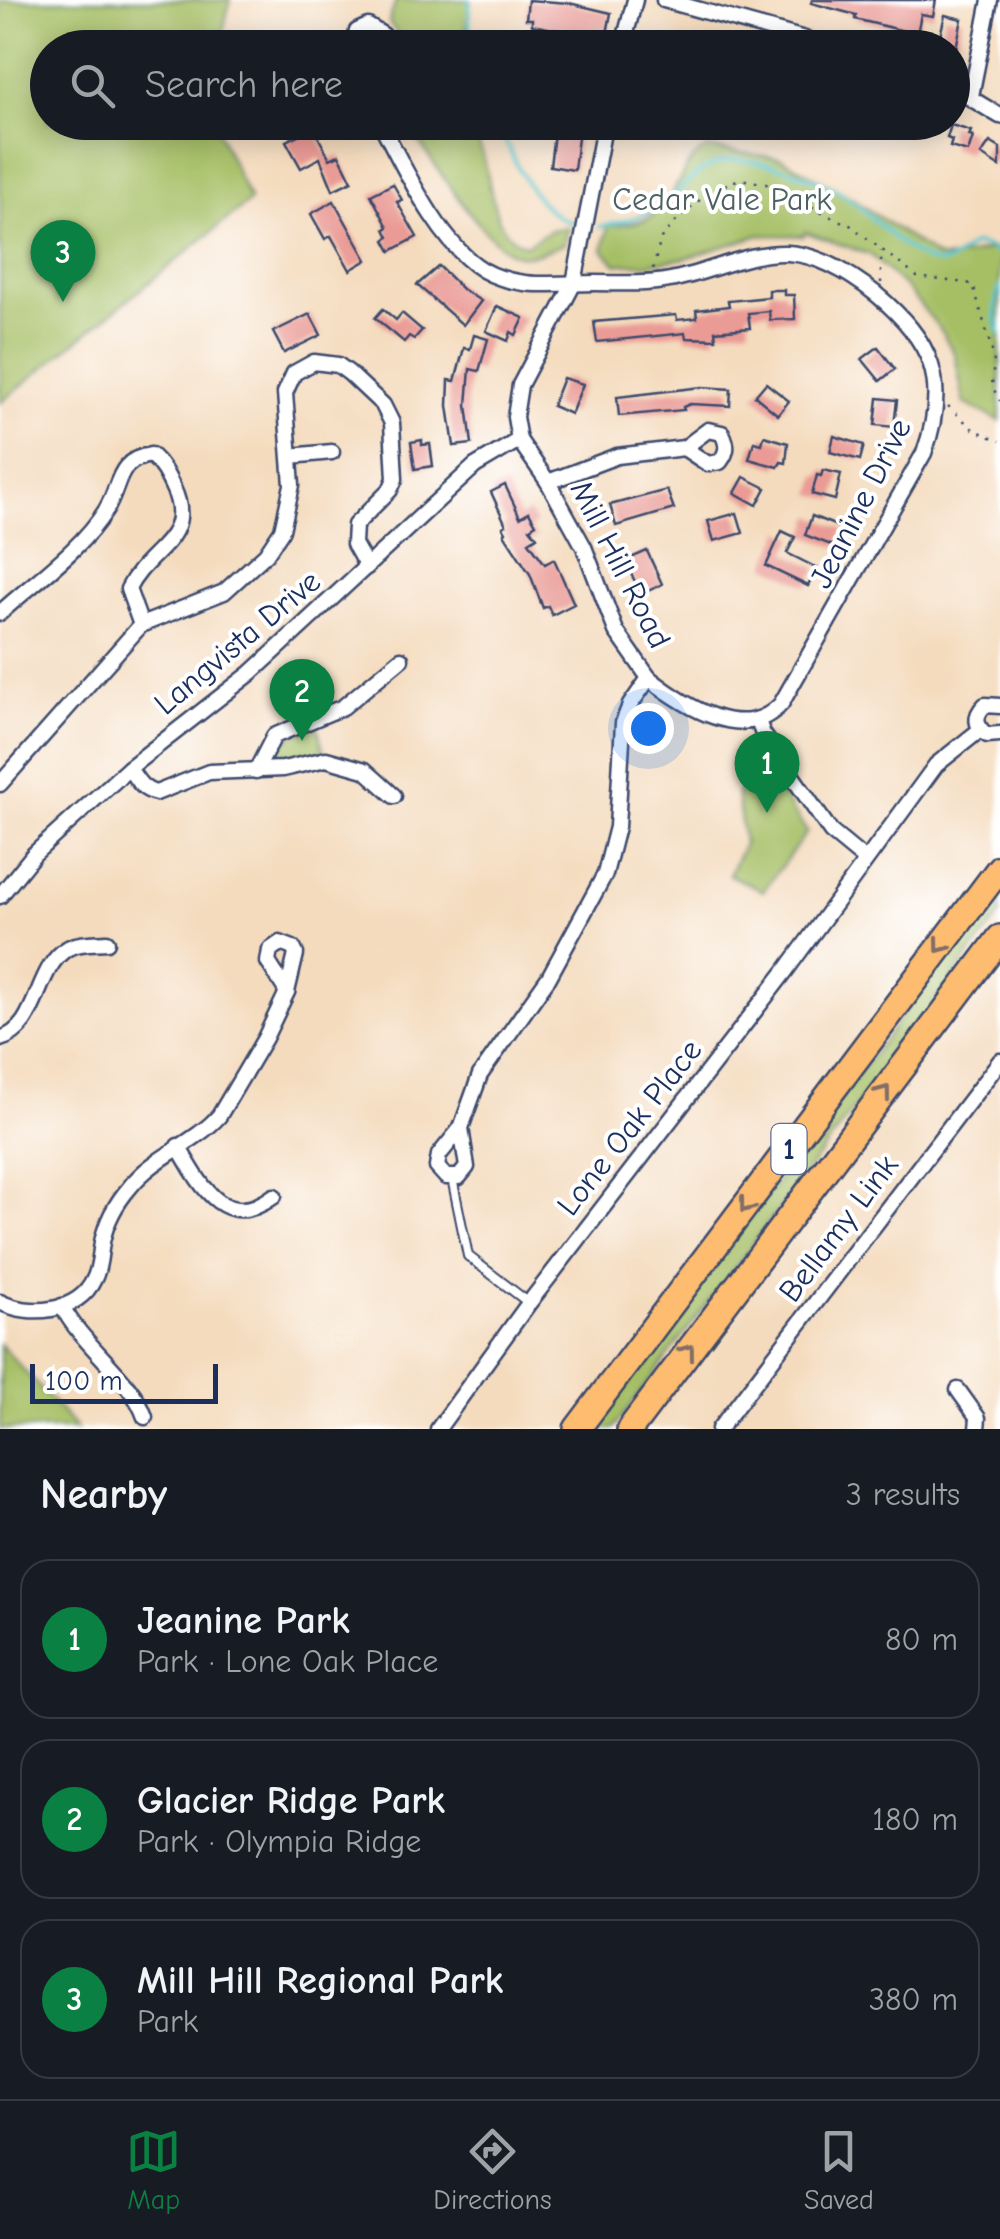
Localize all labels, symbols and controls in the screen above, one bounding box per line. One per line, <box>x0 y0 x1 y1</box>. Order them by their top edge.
search box <box>30 30 970 140</box>
icon: search <box>65 58 120 113</box>
text: Search here <box>145 63 343 107</box>
park label: Cedar Vale Park <box>612 181 832 218</box>
pin: 3 <box>30 220 96 302</box>
street label: Jeanine Drive <box>802 412 919 594</box>
street label: Mill Hill Road <box>563 474 679 654</box>
street label: Langvista Drive <box>147 562 328 722</box>
pin: 2 <box>270 658 334 741</box>
your location <box>623 703 674 754</box>
pin: 1 <box>734 730 800 813</box>
one-way arrow <box>936 935 953 953</box>
street label: Lone Oak Place <box>549 1032 710 1223</box>
one-way arrow <box>873 1085 890 1103</box>
road number: 1 <box>772 1124 806 1174</box>
street label: Bellamy Link <box>771 1147 906 1309</box>
one-way arrow <box>740 1195 757 1213</box>
one-way arrow <box>677 1344 694 1362</box>
scale bar <box>30 1359 218 1404</box>
text: 100 m <box>45 1365 123 1397</box>
text: Nearby <box>40 1470 167 1519</box>
text: 3 results <box>846 1476 960 1513</box>
text: Jeanine Park <box>137 1599 350 1643</box>
text: 1 <box>68 1621 81 1658</box>
text: 80 m <box>885 1621 958 1658</box>
text: Park · Lone Oak Place <box>137 1643 438 1680</box>
text: Glacier Ridge Park <box>137 1779 445 1823</box>
text: 2 <box>67 1801 82 1838</box>
text: 180 m <box>872 1801 958 1838</box>
text: Park · Olympia Ridge <box>137 1823 421 1860</box>
text: Mill Hill Regional Park <box>137 1959 503 2003</box>
text: 3 <box>67 1981 82 2018</box>
text: 380 m <box>869 1981 958 2018</box>
text: Park <box>137 2003 198 2040</box>
tab: Map <box>126 2124 181 2216</box>
tab: Directions <box>433 2124 552 2216</box>
tab: Saved <box>804 2124 874 2216</box>

